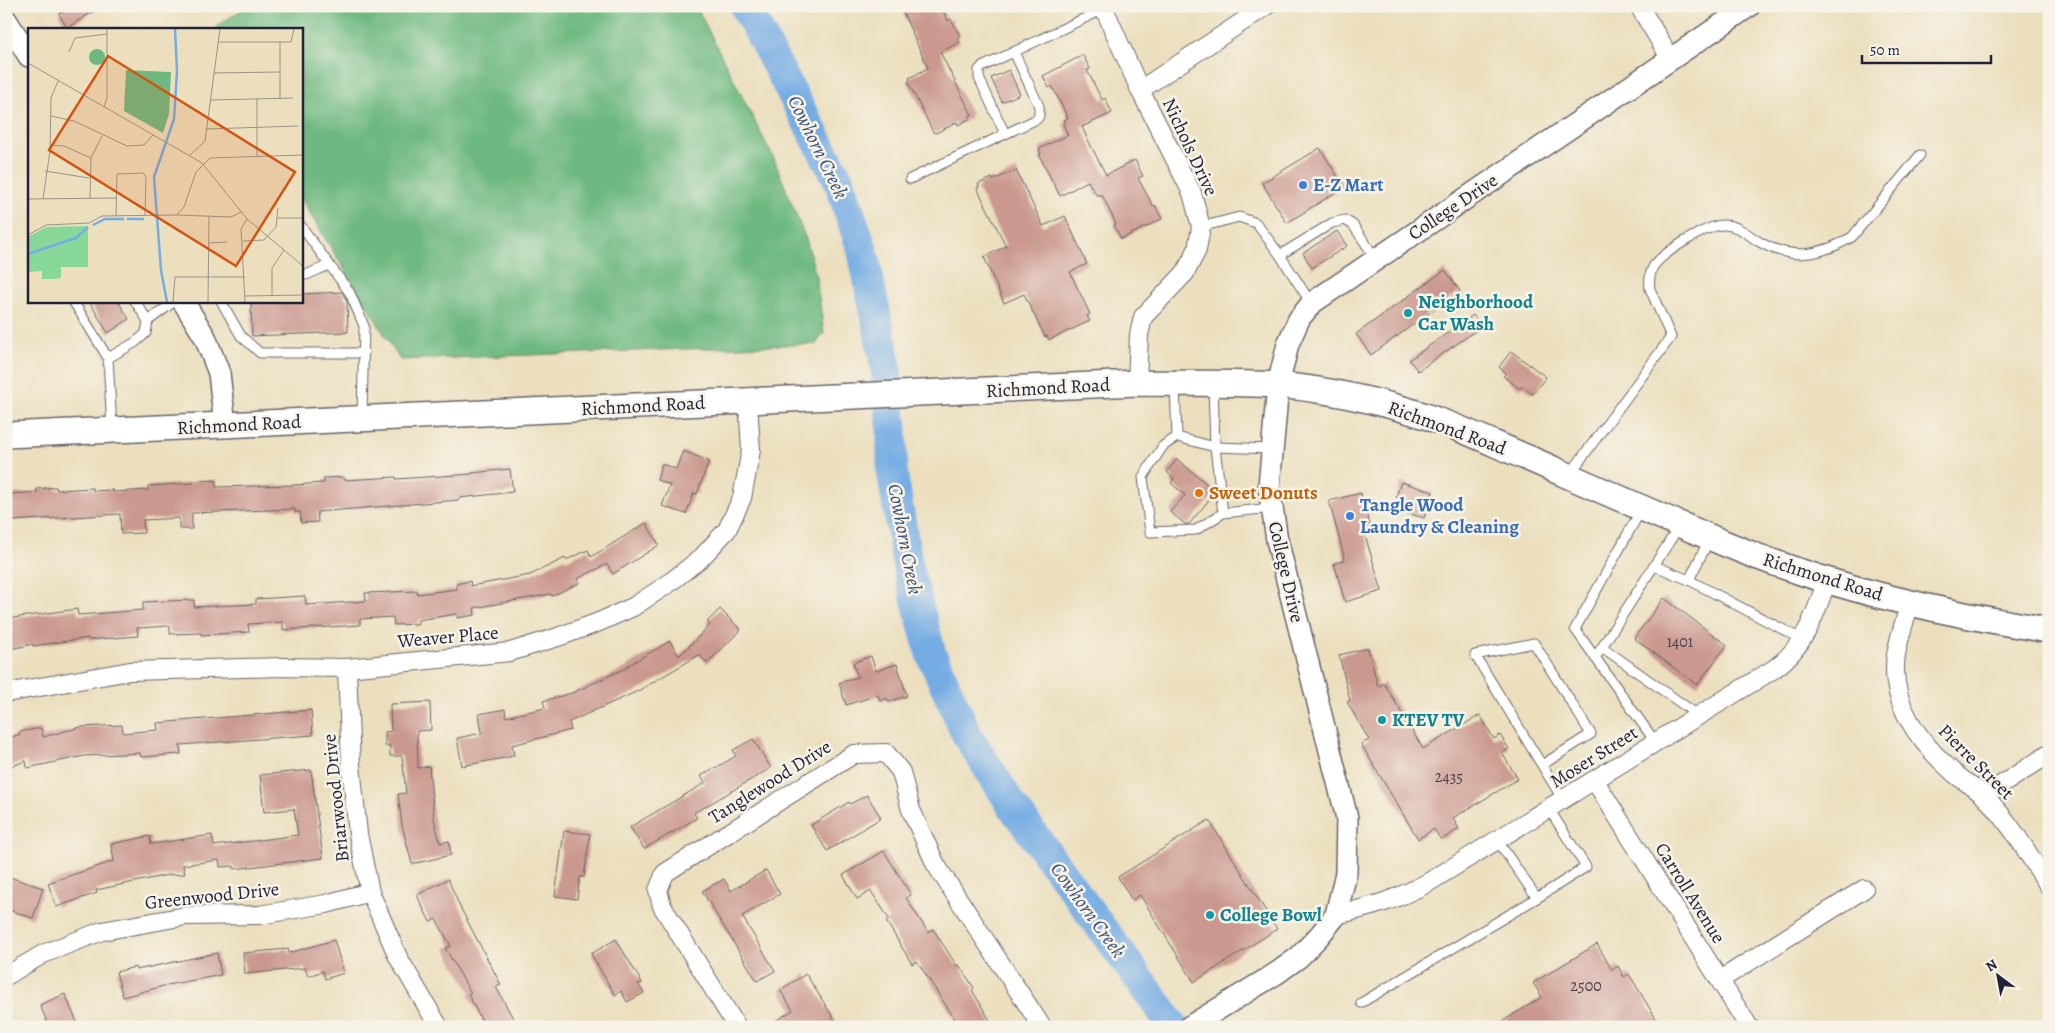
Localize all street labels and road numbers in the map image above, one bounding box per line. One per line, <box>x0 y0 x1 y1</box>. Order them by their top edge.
street label: Nichols Drive <box>1156 94 1224 200</box>
street label: College Drive <box>1403 167 1503 247</box>
street label: Richmond Road <box>985 372 1111 404</box>
street label: Richmond Road <box>580 390 706 422</box>
street label: Richmond Road <box>1384 395 1511 462</box>
street label: Richmond Road <box>176 409 302 441</box>
street label: College Drive <box>1262 519 1310 625</box>
street label: Richmond Road <box>1760 546 1887 608</box>
street label: Weaver Place <box>395 620 500 654</box>
street label: Pierre Street <box>1932 718 2020 806</box>
street label: Moser Street <box>1545 720 1643 794</box>
street label: Briarwood Drive <box>316 733 356 863</box>
street label: Tanglewood Drive <box>704 734 836 830</box>
street label: Carroll Avenue <box>1649 838 1731 948</box>
street label: Greenwood Drive <box>143 876 281 916</box>

